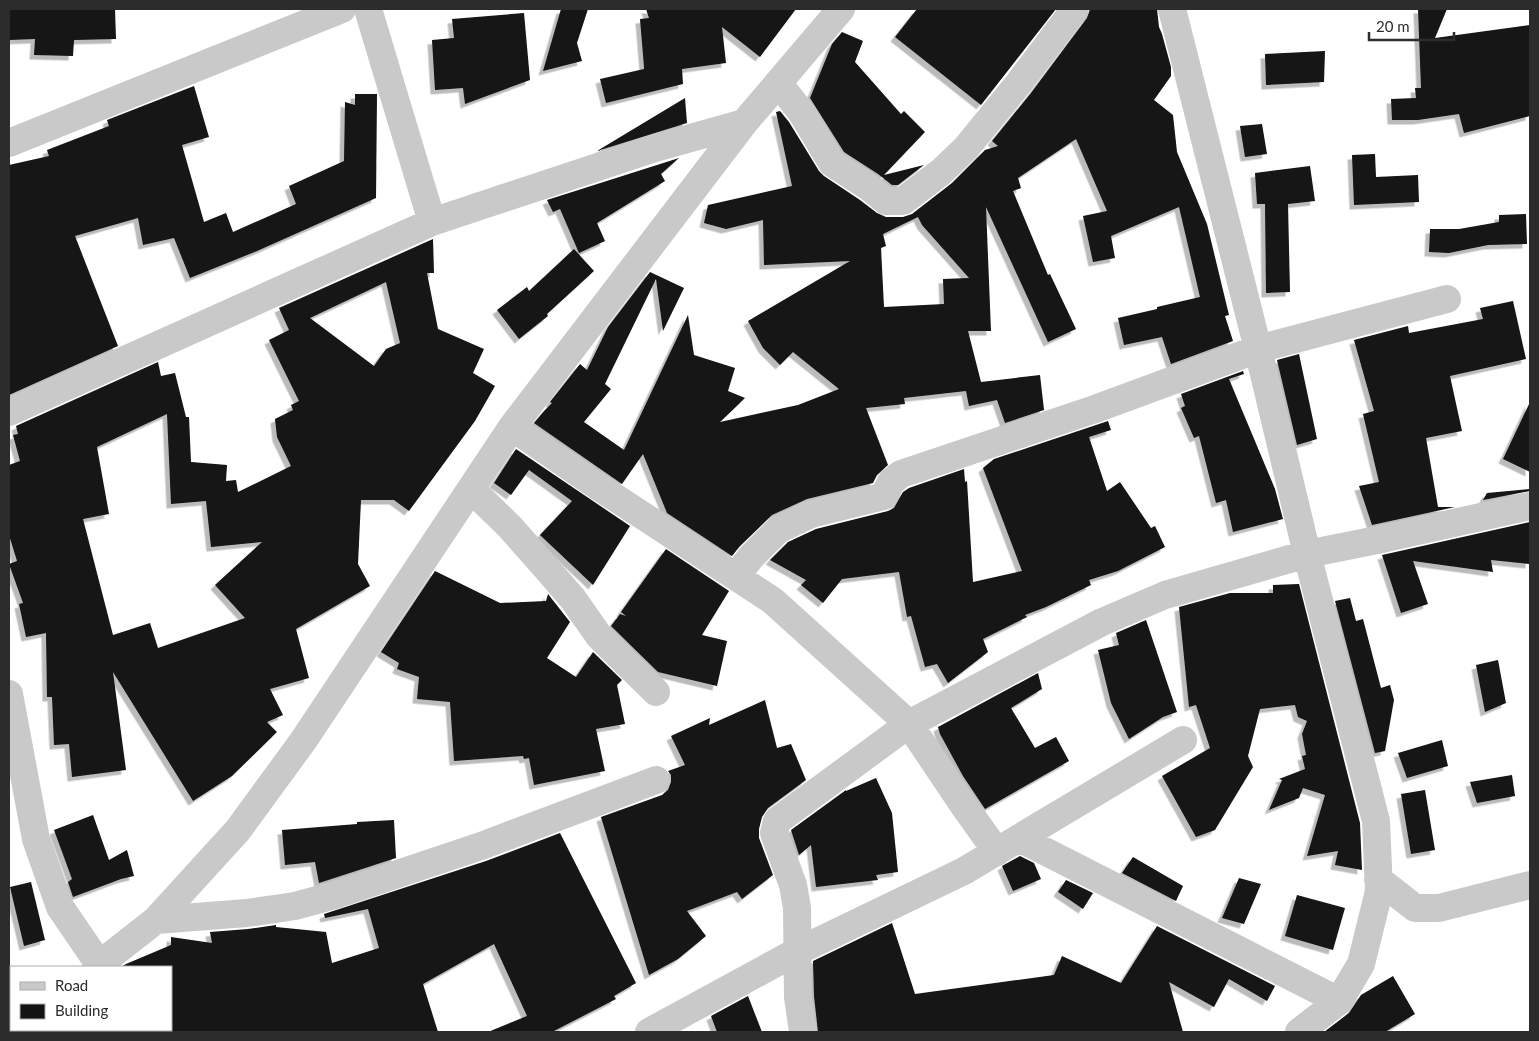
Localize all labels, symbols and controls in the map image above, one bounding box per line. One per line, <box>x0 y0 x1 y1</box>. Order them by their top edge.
scale bar <box>1369 10 1454 42</box>
text: 20 m <box>1376 17 1410 35</box>
legend <box>10 966 172 1031</box>
text: Road <box>55 976 88 994</box>
text: Building <box>55 1001 108 1019</box>

